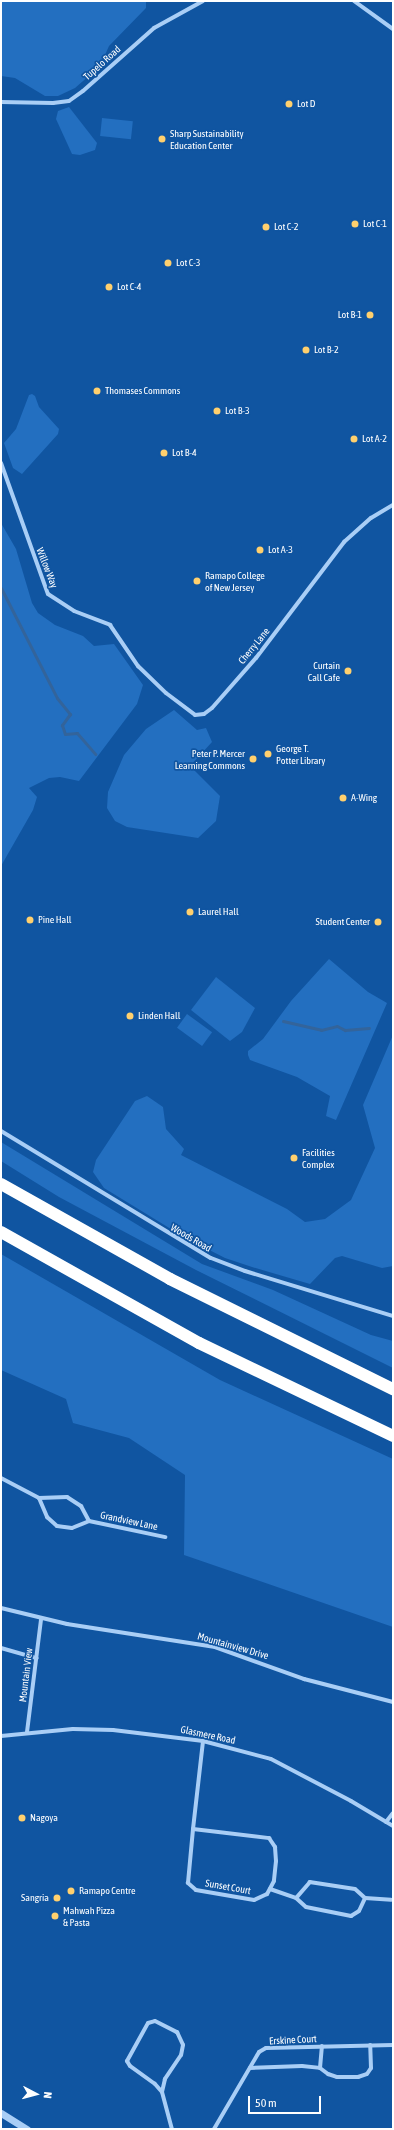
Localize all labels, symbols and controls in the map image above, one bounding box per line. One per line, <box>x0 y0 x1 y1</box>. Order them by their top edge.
street label: Tupelo Road <box>81 43 123 83</box>
place label: Lot D <box>297 98 315 110</box>
marker: Lot D <box>284 99 294 109</box>
place label: Sharp Sustainability Education Center <box>170 127 244 150</box>
marker: Sharp Sustainability Education Center <box>157 134 167 144</box>
place label: Lot C-1 <box>363 218 387 230</box>
marker: Lot C-1 <box>350 219 360 229</box>
place label: Lot C-2 <box>274 221 299 233</box>
marker: Lot C-2 <box>261 222 271 232</box>
place label: Lot C-3 <box>176 257 201 269</box>
marker: Lot C-3 <box>163 258 173 268</box>
place label: Lot C-4 <box>117 281 142 293</box>
marker: Lot C-4 <box>104 282 114 292</box>
place label: Lot B-1 <box>338 309 362 321</box>
marker: Lot B-1 <box>365 310 375 320</box>
place label: Lot B-2 <box>314 344 339 356</box>
marker: Lot B-2 <box>301 345 311 355</box>
place label: Thomases Commons <box>105 385 180 397</box>
marker: Thomases Commons <box>92 386 102 396</box>
place label: Lot B-3 <box>225 405 250 417</box>
marker: Lot B-3 <box>212 406 222 416</box>
place label: Lot A-2 <box>362 433 387 445</box>
marker: Lot A-2 <box>349 434 359 444</box>
place label: Lot B-4 <box>172 447 197 459</box>
marker: Lot B-4 <box>159 448 169 458</box>
place label: Lot A-3 <box>268 544 293 556</box>
marker: Lot A-3 <box>255 545 265 555</box>
street label: Willow Way <box>34 546 60 590</box>
place label: Ramapo College of New Jersey <box>205 569 265 592</box>
marker: Ramapo College of New Jersey <box>192 576 202 586</box>
street label: Cherry Lane <box>236 625 272 667</box>
place label: Curtain Call Cafe <box>308 659 340 682</box>
marker: Curtain Call Cafe <box>343 666 353 676</box>
place label: George T. Potter Library <box>276 742 325 766</box>
place label: Peter P. Mercer Learning Commons <box>175 747 245 770</box>
marker: George T. Potter Library <box>263 749 273 759</box>
marker: Peter P. Mercer Learning Commons <box>248 754 258 764</box>
place label: A-Wing <box>351 792 377 804</box>
marker: A-Wing <box>338 793 348 803</box>
place label: Laurel Hall <box>198 906 239 918</box>
marker: Laurel Hall <box>185 907 195 917</box>
place label: Pine Hall <box>38 914 72 926</box>
marker: Pine Hall <box>25 915 35 925</box>
place label: Student Center <box>316 916 370 928</box>
marker: Student Center <box>373 917 383 927</box>
place label: Linden Hall <box>138 1010 180 1022</box>
marker: Linden Hall <box>125 1011 135 1021</box>
place label: Facilities Complex <box>302 1146 335 1170</box>
marker: Facilities Complex <box>289 1153 299 1163</box>
street label: Woods Road <box>168 1222 214 1254</box>
street label: Grandview Lane <box>99 1509 159 1533</box>
street label: Mountainview Drive <box>196 1630 270 1662</box>
street label: Mountain View <box>17 1647 35 1703</box>
street label: Glasmere Road <box>179 1723 237 1747</box>
place label: Nagoya <box>30 1812 58 1824</box>
marker: Nagoya <box>17 1813 27 1823</box>
street label: Sunset Court <box>204 1877 252 1897</box>
place label: Ramapo Centre <box>79 1885 136 1897</box>
marker: Ramapo Centre <box>66 1886 76 1896</box>
place label: Sangria <box>21 1892 49 1904</box>
marker: Sangria <box>52 1893 62 1903</box>
place label: Mahwah Pizza & Pasta <box>63 1904 115 1928</box>
marker: Mahwah Pizza & Pasta <box>50 1911 60 1921</box>
street label: Erskine Court <box>269 2033 317 2047</box>
north arrow <box>16 2074 56 2114</box>
scale bar <box>250 2088 323 2114</box>
text: N <box>42 2091 54 2099</box>
text: 50 m <box>255 2096 277 2110</box>

